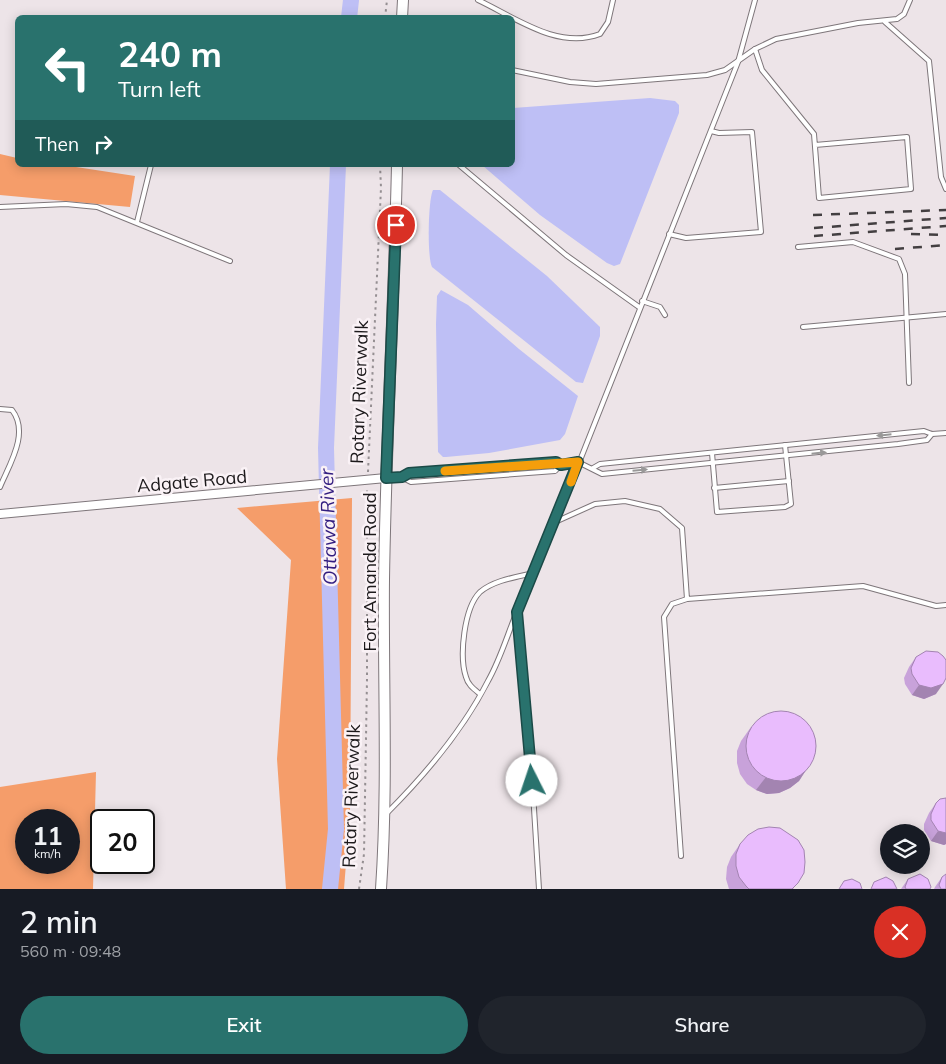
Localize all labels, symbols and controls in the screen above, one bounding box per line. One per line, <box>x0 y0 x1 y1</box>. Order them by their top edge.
text: 240 m <box>118 32 222 76</box>
icon: left <box>35 35 100 100</box>
text: Turn left <box>118 75 201 103</box>
icon: right <box>89 130 117 158</box>
text: Then <box>35 132 79 156</box>
pin <box>375 204 417 246</box>
icon: arrive <box>382 211 410 239</box>
street label: Rotary Riverwalk <box>345 319 373 464</box>
one-way arrow <box>876 432 892 440</box>
one-way arrow <box>811 449 827 457</box>
street label: Adgate Road <box>136 465 248 497</box>
one-way arrow <box>632 466 648 474</box>
water label: Ottawa River <box>314 467 342 586</box>
street label: Fort Amanda Road <box>358 493 381 651</box>
street label: Rotary Riverwalk <box>337 723 365 868</box>
position arrow <box>505 754 557 806</box>
speed limit sign: 20 <box>90 809 155 874</box>
text: 11 <box>32 820 63 851</box>
map controls <box>880 824 930 874</box>
button: layers <box>880 824 930 874</box>
text: km/h <box>34 846 61 861</box>
text: 2 min <box>20 903 98 941</box>
button: close <box>874 906 926 958</box>
text: 560 m · 09:48 <box>20 941 121 961</box>
button: Exit <box>20 996 468 1054</box>
button: Share <box>478 996 926 1054</box>

